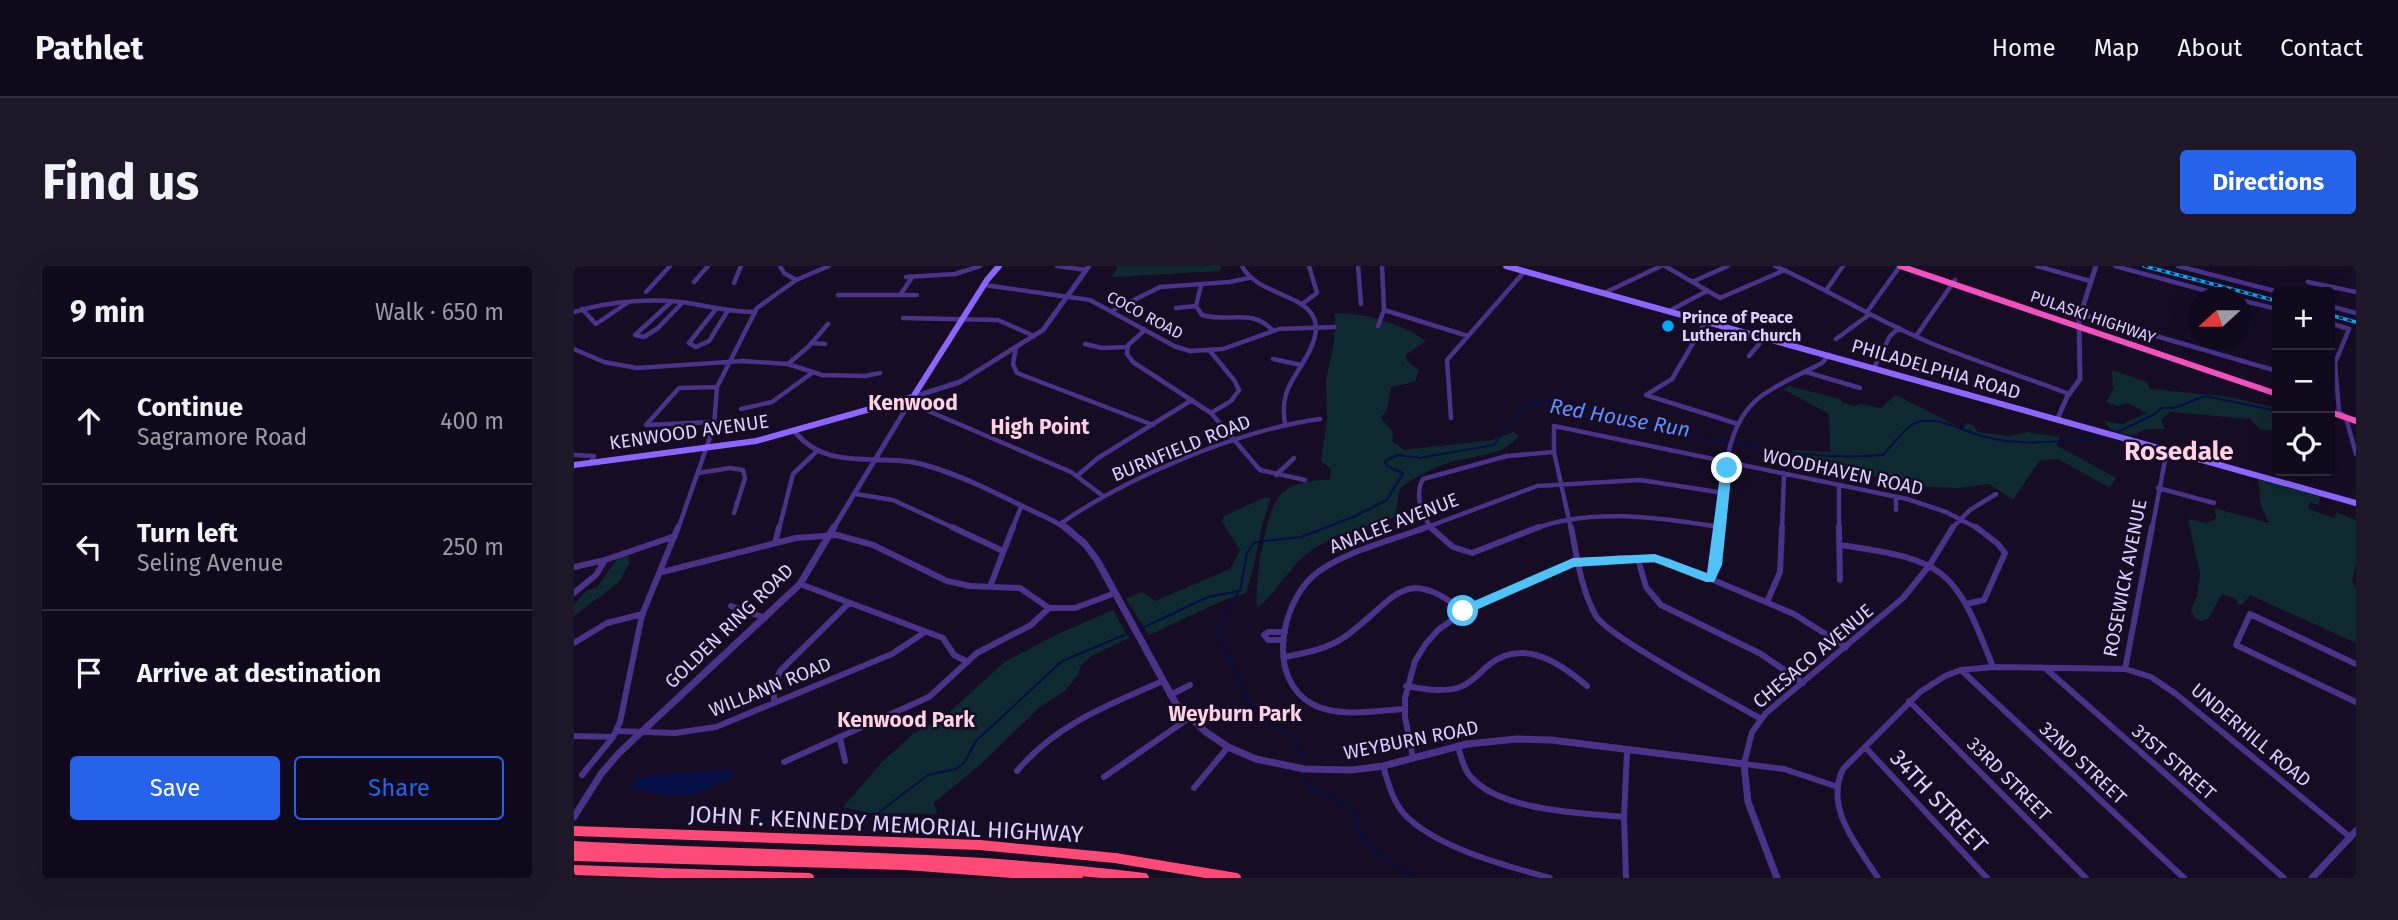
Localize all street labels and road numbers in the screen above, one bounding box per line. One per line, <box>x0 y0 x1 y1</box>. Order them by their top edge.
street label: COCO ROAD <box>1104 287 1186 343</box>
street label: PULASKI HIGHWAY <box>2028 287 2158 347</box>
street label: PHILADELPHIA ROAD <box>1849 334 2023 404</box>
street label: KENWOOD AVENUE <box>608 409 770 455</box>
street label: BURNFIELD ROAD <box>1108 410 1254 486</box>
street label: WOODHAVEN ROAD <box>1760 444 1926 500</box>
street label: ANALEE AVENUE <box>1326 488 1462 558</box>
street label: ROSEWICK AVENUE <box>2098 497 2152 659</box>
street label: GOLDEN RING ROAD <box>660 559 798 693</box>
street label: CHESACO AVENUE <box>1748 599 1878 713</box>
street label: WILLANN ROAD <box>706 652 834 722</box>
street label: UNDERHILL ROAD <box>2186 678 2316 792</box>
street label: WEYBURN ROAD <box>1341 716 1481 764</box>
street label: 32ND STREET <box>2035 717 2131 809</box>
street label: 31ST STREET <box>2127 719 2221 805</box>
street label: 33RD STREET <box>1962 732 2056 826</box>
street label: 34TH STREET <box>1884 744 1994 858</box>
street label: JOHN F. KENNEDY MEMORIAL HIGHWAY <box>688 800 1084 848</box>

